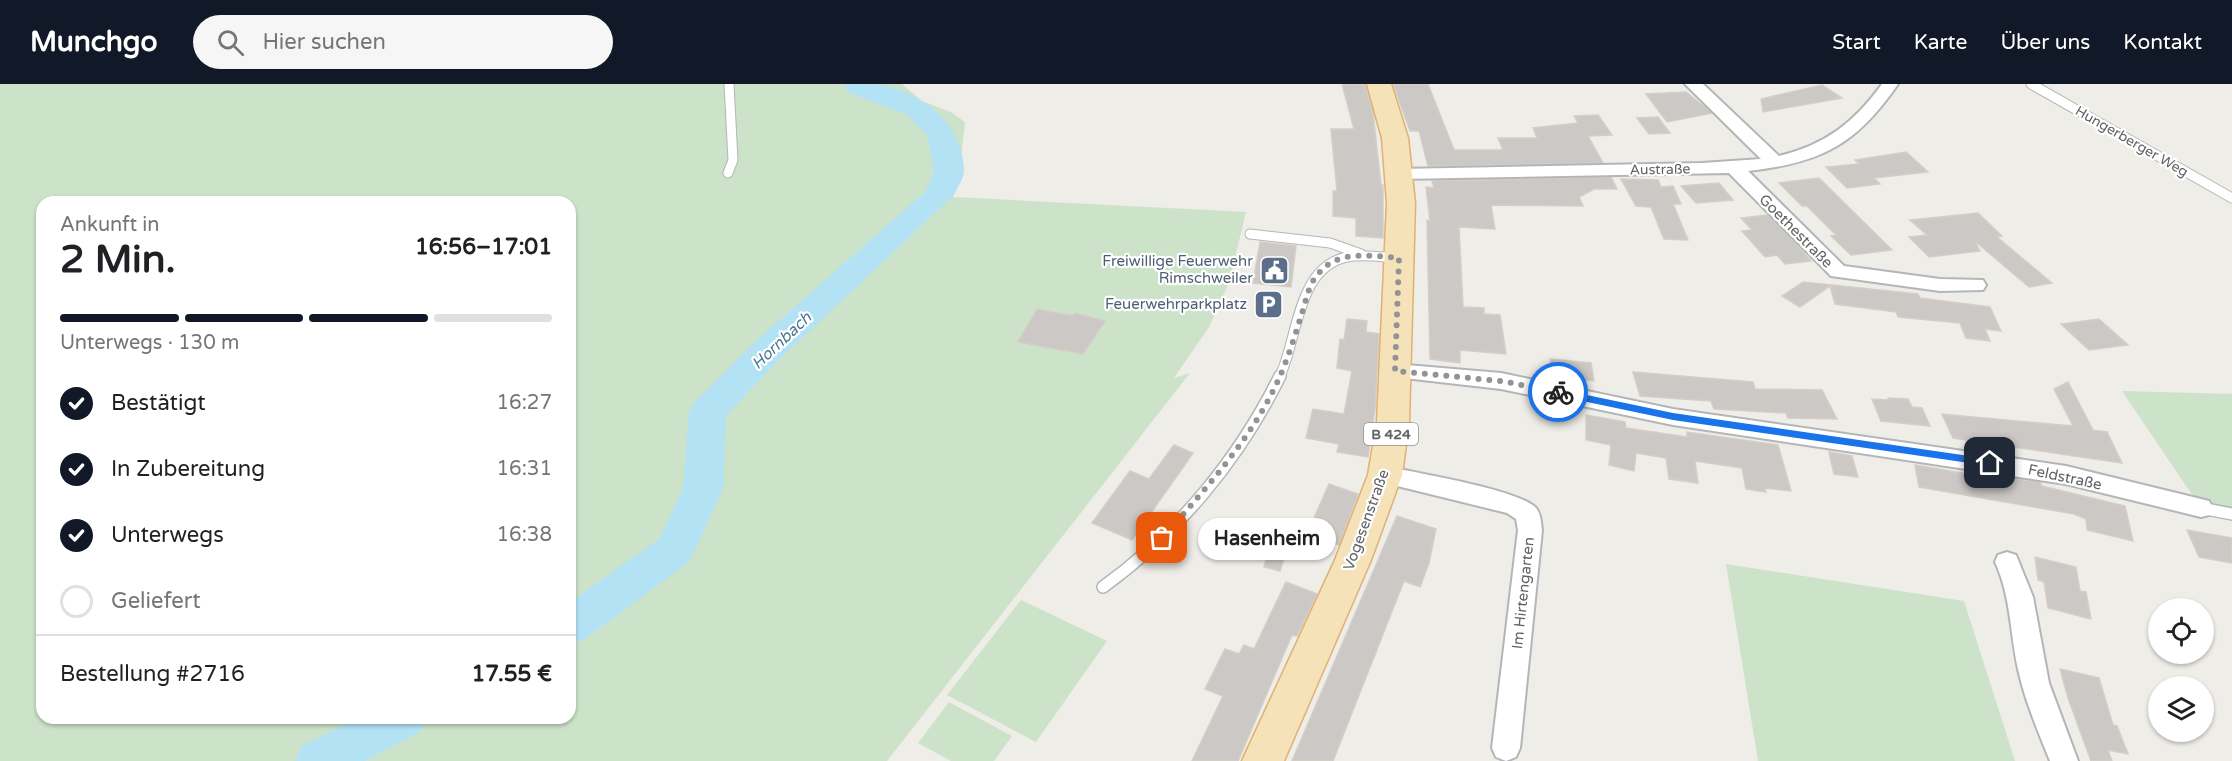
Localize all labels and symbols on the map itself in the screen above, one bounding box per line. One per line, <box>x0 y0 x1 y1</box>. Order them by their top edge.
street label: Hungerberger Weg <box>2072 102 2191 181</box>
street label: Austraße <box>1630 160 1690 179</box>
street label: Goethestraße <box>1755 190 1837 272</box>
place label: Freiwillige Feuerwehr Rimschweiler <box>1102 252 1253 287</box>
public building icon: Freiwillige Feuerwehr Rimschweiler <box>1258 254 1290 286</box>
parking icon: Feuerwehrparkplatz <box>1252 288 1284 320</box>
place label: Feuerwehrparkplatz <box>1105 295 1247 313</box>
water label: Hornbach <box>747 307 817 374</box>
courier <box>1528 362 1588 422</box>
road number: B 424 <box>1364 423 1418 445</box>
pin <box>1964 437 2015 488</box>
street label: Feldstraße <box>2027 460 2103 494</box>
street label: Vogesenstraße <box>1339 467 1393 573</box>
pin <box>1136 512 1187 563</box>
callout: Hasenheim <box>1198 517 1336 559</box>
street label: Im Hirtengarten <box>1508 536 1538 650</box>

